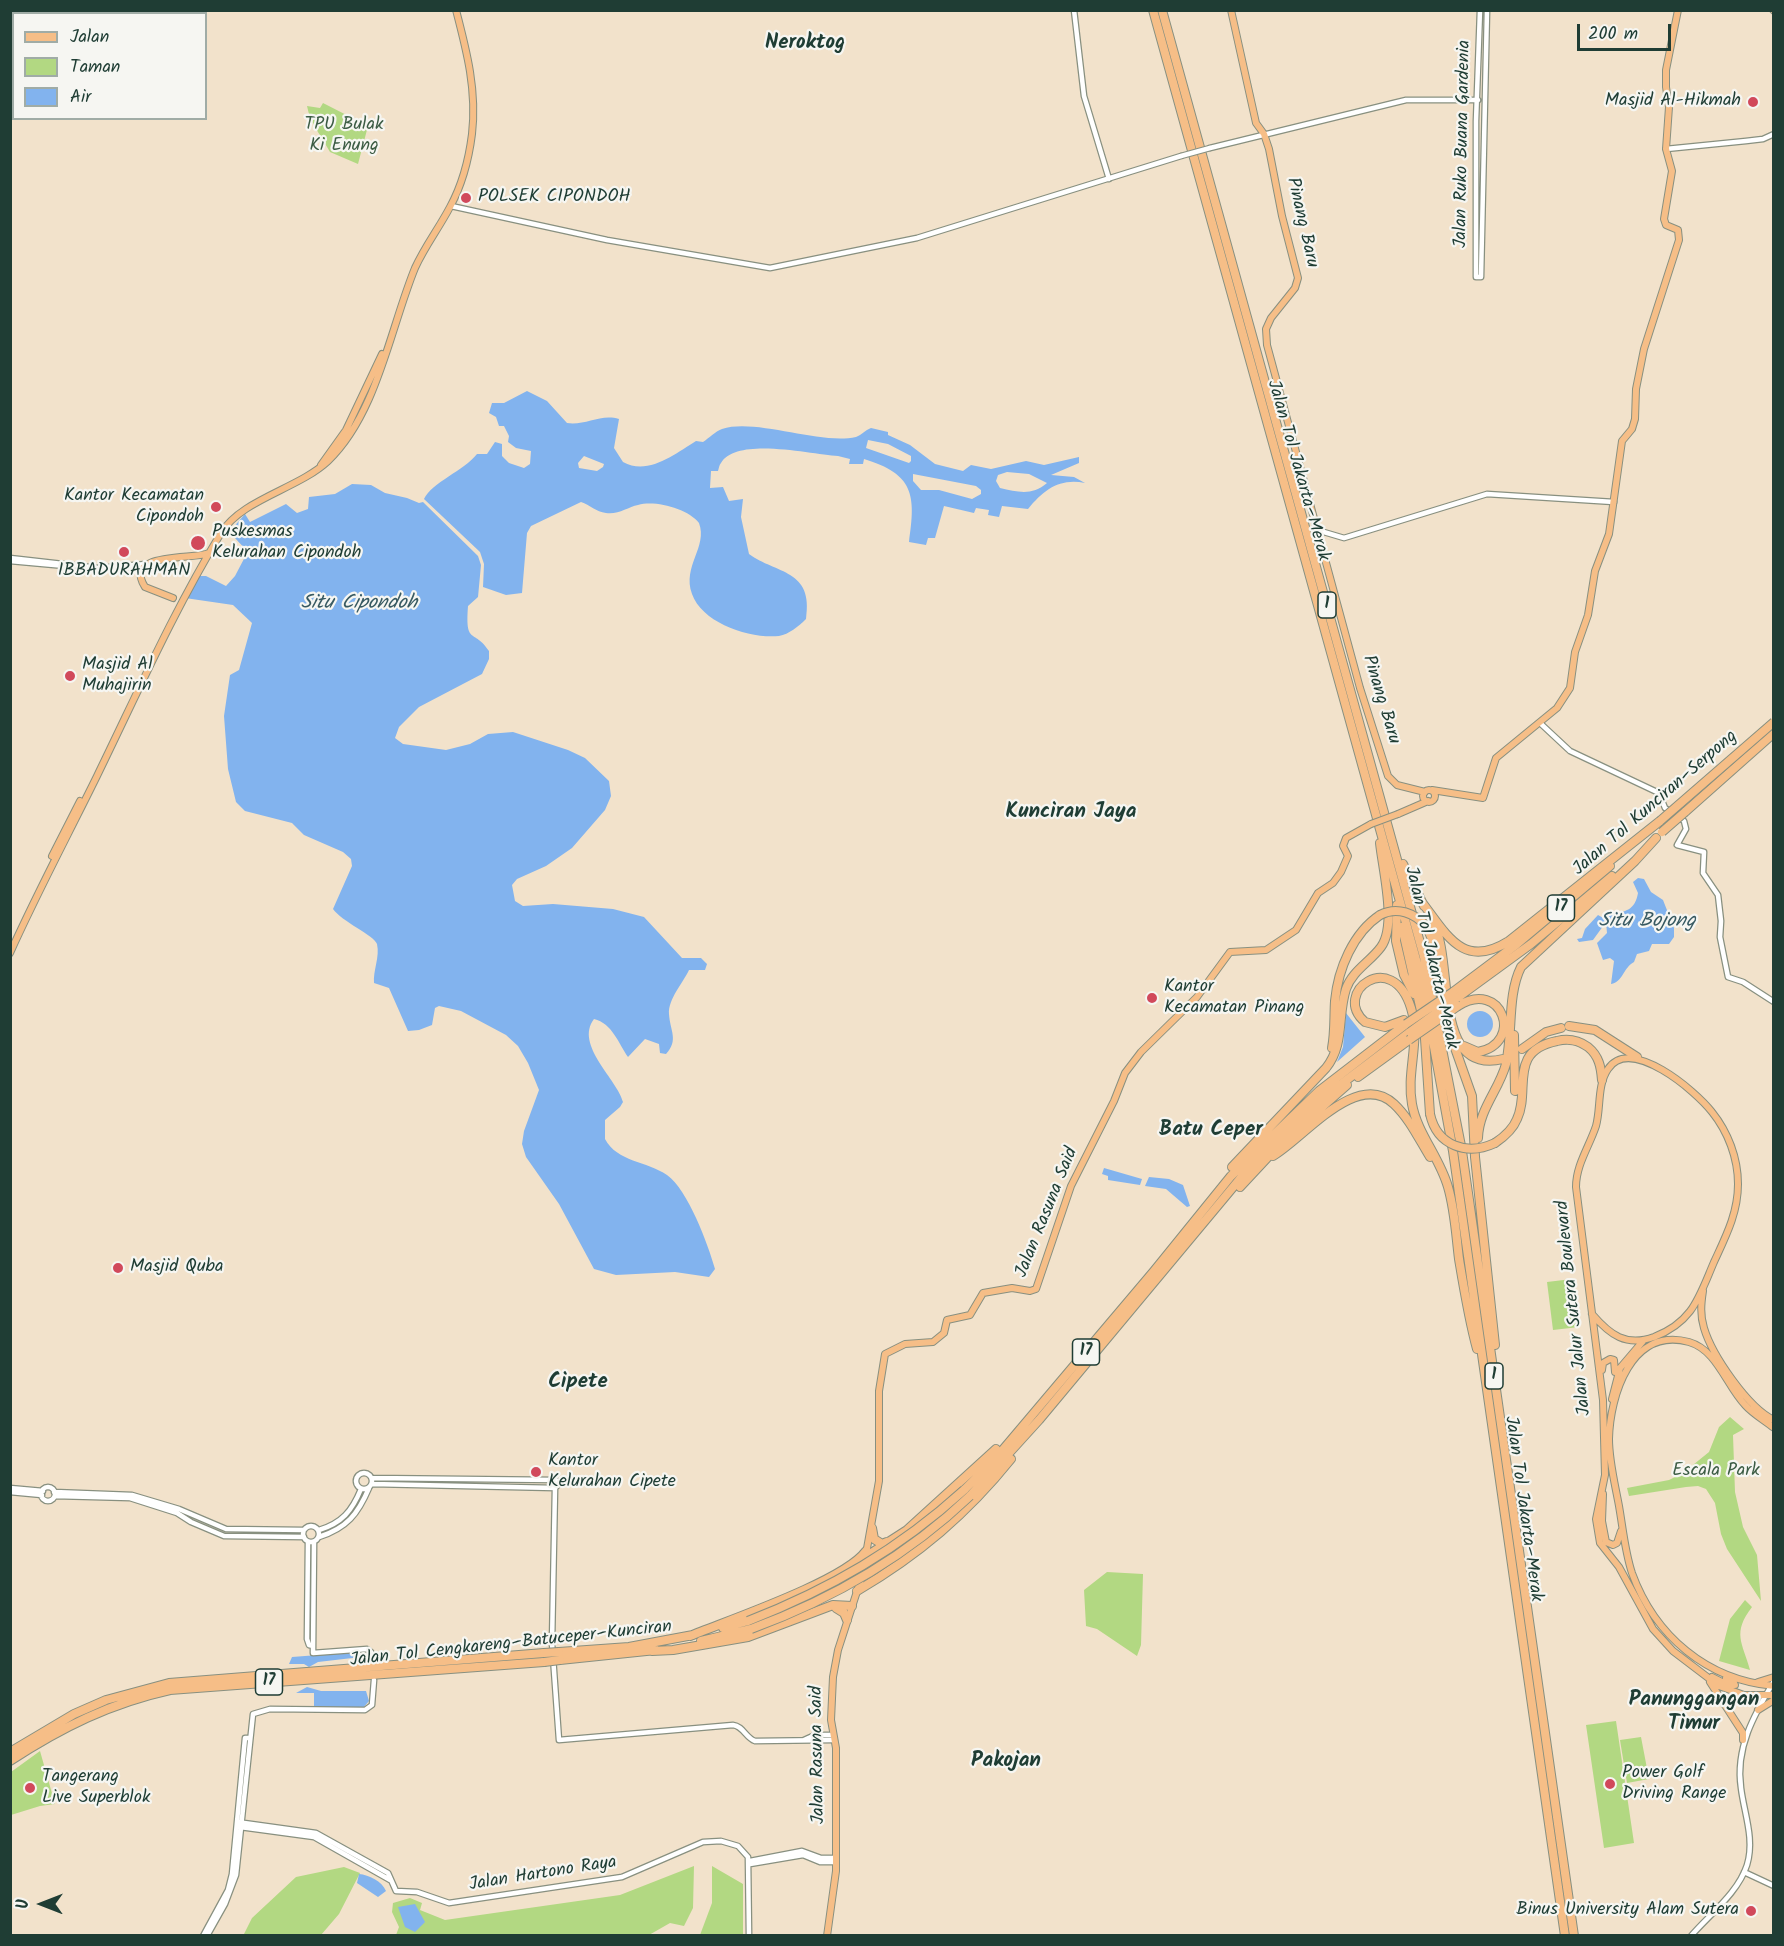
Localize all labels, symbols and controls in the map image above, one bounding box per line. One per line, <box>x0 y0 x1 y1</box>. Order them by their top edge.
legend <box>12 12 207 120</box>
scale bar <box>1580 12 1674 50</box>
text: 200 m <box>1588 20 1638 49</box>
text: Jalan <box>70 23 109 52</box>
district label: Neroktog <box>765 31 845 57</box>
street label: Jalan Ruko Buana Gardenia <box>1451 40 1477 248</box>
text: Taman <box>70 53 120 82</box>
text: Air <box>70 83 91 112</box>
place label: Masjid Al-Hikmah <box>1605 91 1741 113</box>
marker: Masjid Al-Hikmah <box>1746 95 1760 109</box>
park label: TPU Bulak Ki Enung <box>305 115 383 158</box>
street label: Pinang Baru <box>1280 176 1322 270</box>
place label: POLSEK CIPONDOH <box>478 187 631 209</box>
marker: POLSEK CIPONDOH <box>459 191 473 205</box>
street label: Jalan Tol Jakarta–Merak <box>1261 378 1333 564</box>
place label: Kantor Kecamatan Cipondoh <box>64 486 204 528</box>
marker: Kantor Kecamatan Cipondoh <box>209 500 223 514</box>
place label: Puskesmas Kelurahan Cipondoh <box>212 522 361 564</box>
marker: Puskesmas Kelurahan Cipondoh <box>189 534 207 552</box>
marker: IBBADURAHMAN <box>117 545 131 559</box>
place label: IBBADURAHMAN <box>58 561 190 583</box>
road number: 1 <box>1318 592 1336 618</box>
water label: Situ Cipondoh <box>301 593 417 617</box>
street label: Pinang Baru <box>1356 653 1404 747</box>
place label: Masjid Al Muhajirin <box>82 655 153 698</box>
marker: Masjid Al Muhajirin <box>63 669 77 683</box>
street label: Jalan Tol Kunciran–Serpong <box>1569 727 1743 881</box>
district label: Kunciran Jaya <box>1006 800 1136 826</box>
street label: Jalan Tol Jakarta–Merak <box>1398 864 1462 1052</box>
road number: 17 <box>1548 895 1574 921</box>
water label: Situ Bojong <box>1599 911 1695 935</box>
place label: Kantor Kecamatan Pinang <box>1164 977 1304 1020</box>
marker: Kantor Kecamatan Pinang <box>1145 991 1159 1005</box>
district label: Batu Ceper <box>1159 1118 1263 1144</box>
street label: Jalan Rasuna Said <box>1012 1145 1084 1281</box>
street label: Jalan Jalur Sutera Boulevard <box>1553 1199 1597 1417</box>
place label: Masjid Quba <box>130 1257 223 1279</box>
marker: Masjid Quba <box>111 1261 125 1275</box>
road number: 17 <box>1072 1339 1100 1365</box>
road number: 1 <box>1485 1363 1503 1389</box>
district label: Cipete <box>548 1370 608 1396</box>
street label: Jalan Tol Jakarta–Merak <box>1498 1415 1546 1603</box>
place label: Kantor Kelurahan Cipete <box>548 1451 676 1494</box>
park label: Escala Park <box>1672 1461 1760 1483</box>
marker: Kantor Kelurahan Cipete <box>529 1465 543 1479</box>
street label: Jalan Tol Cengkareng–Batuceper–Kunciran <box>349 1617 673 1673</box>
road number: 17 <box>256 1669 282 1695</box>
street label: Jalan Rasuna Said <box>807 1686 831 1824</box>
district label: Panunggangan Timur <box>1629 1688 1759 1738</box>
district label: Pakojan <box>971 1749 1041 1775</box>
place label: Power Golf Driving Range <box>1622 1763 1726 1806</box>
place label: Tangerang Live Superblok <box>42 1767 150 1810</box>
marker: Power Golf Driving Range <box>1603 1777 1617 1791</box>
marker: Tangerang Live Superblok <box>23 1781 37 1795</box>
street label: Jalan Hartono Raya <box>468 1853 618 1897</box>
north arrow <box>12 1874 72 1934</box>
text: U <box>11 1899 36 1909</box>
place label: Binus University Alam Sutera <box>1516 1900 1739 1922</box>
marker: Binus University Alam Sutera <box>1744 1904 1758 1918</box>

